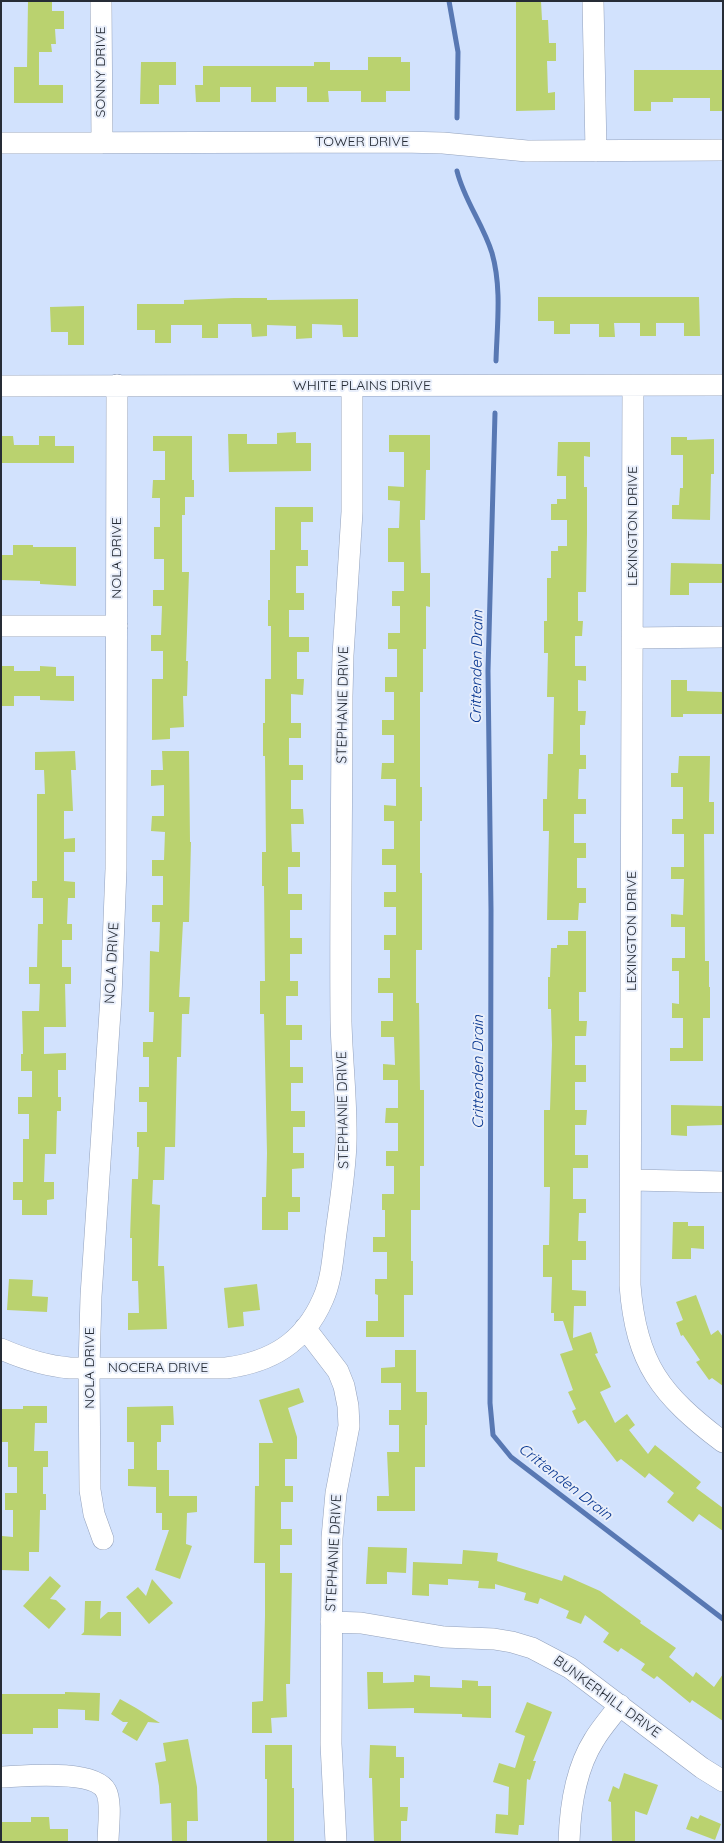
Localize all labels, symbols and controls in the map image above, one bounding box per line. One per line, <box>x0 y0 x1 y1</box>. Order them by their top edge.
street label: SONNY DRIVE <box>93 27 109 117</box>
street label: TOWER DRIVE <box>315 134 409 150</box>
street label: WHITE PLAINS DRIVE <box>293 378 431 394</box>
street label: LEXINGTON DRIVE <box>625 466 641 586</box>
street label: NOLA DRIVE <box>109 517 125 599</box>
water label: Crittenden Drain <box>467 610 487 724</box>
street label: STEPHANIE DRIVE <box>334 646 352 764</box>
street label: LEXINGTON DRIVE <box>624 871 640 991</box>
street label: NOLA DRIVE <box>101 922 123 1004</box>
water label: Crittenden Drain <box>469 1015 487 1129</box>
street label: STEPHANIE DRIVE <box>334 1051 352 1169</box>
street label: NOLA DRIVE <box>82 1327 98 1409</box>
street label: NOCERA DRIVE <box>108 1360 208 1376</box>
water label: Crittenden Drain <box>515 1440 615 1524</box>
street label: STEPHANIE DRIVE <box>323 1494 345 1612</box>
street label: BUNKERHILL DRIVE <box>550 1652 664 1742</box>

